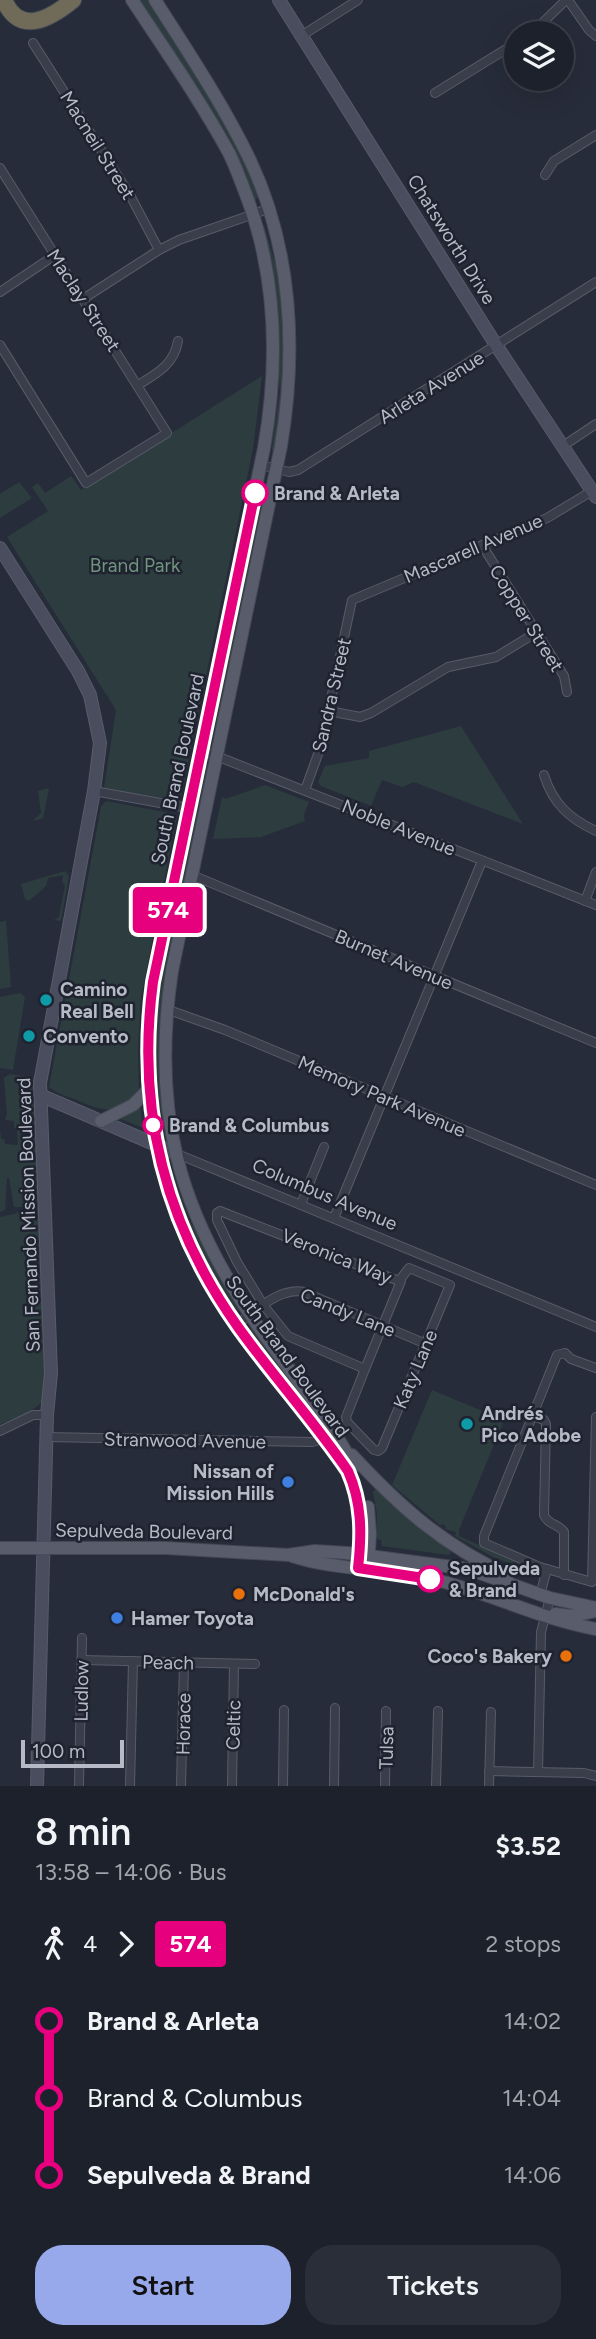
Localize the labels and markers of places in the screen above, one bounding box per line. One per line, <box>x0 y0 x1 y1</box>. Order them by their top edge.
marker: Brand & Arleta <box>242 480 268 506</box>
place label: Brand & Arleta <box>274 482 400 505</box>
place label: Camino Real Bell <box>60 978 134 1023</box>
marker: Camino Real Bell <box>38 992 54 1008</box>
place label: Convento <box>43 1025 128 1048</box>
marker: Convento <box>21 1028 37 1044</box>
place label: Brand & Columbus <box>169 1114 329 1137</box>
marker: Brand & Columbus <box>143 1115 163 1135</box>
place label: Andrés Pico Adobe <box>481 1402 581 1447</box>
marker: Andrés Pico Adobe <box>459 1416 475 1432</box>
place label: Nissan of Mission Hills <box>166 1460 275 1505</box>
marker: Nissan of Mission Hills <box>280 1474 296 1490</box>
place label: Sepulveda & Brand <box>449 1557 540 1602</box>
marker: Sepulveda & Brand <box>417 1566 443 1592</box>
place label: McDonald's <box>253 1583 355 1606</box>
marker: McDonald's <box>231 1586 247 1602</box>
place label: Hamer Toyota <box>131 1607 254 1630</box>
marker: Hamer Toyota <box>109 1610 125 1626</box>
place label: Coco's Bakery <box>428 1645 552 1668</box>
marker: Coco's Bakery <box>558 1648 574 1664</box>

